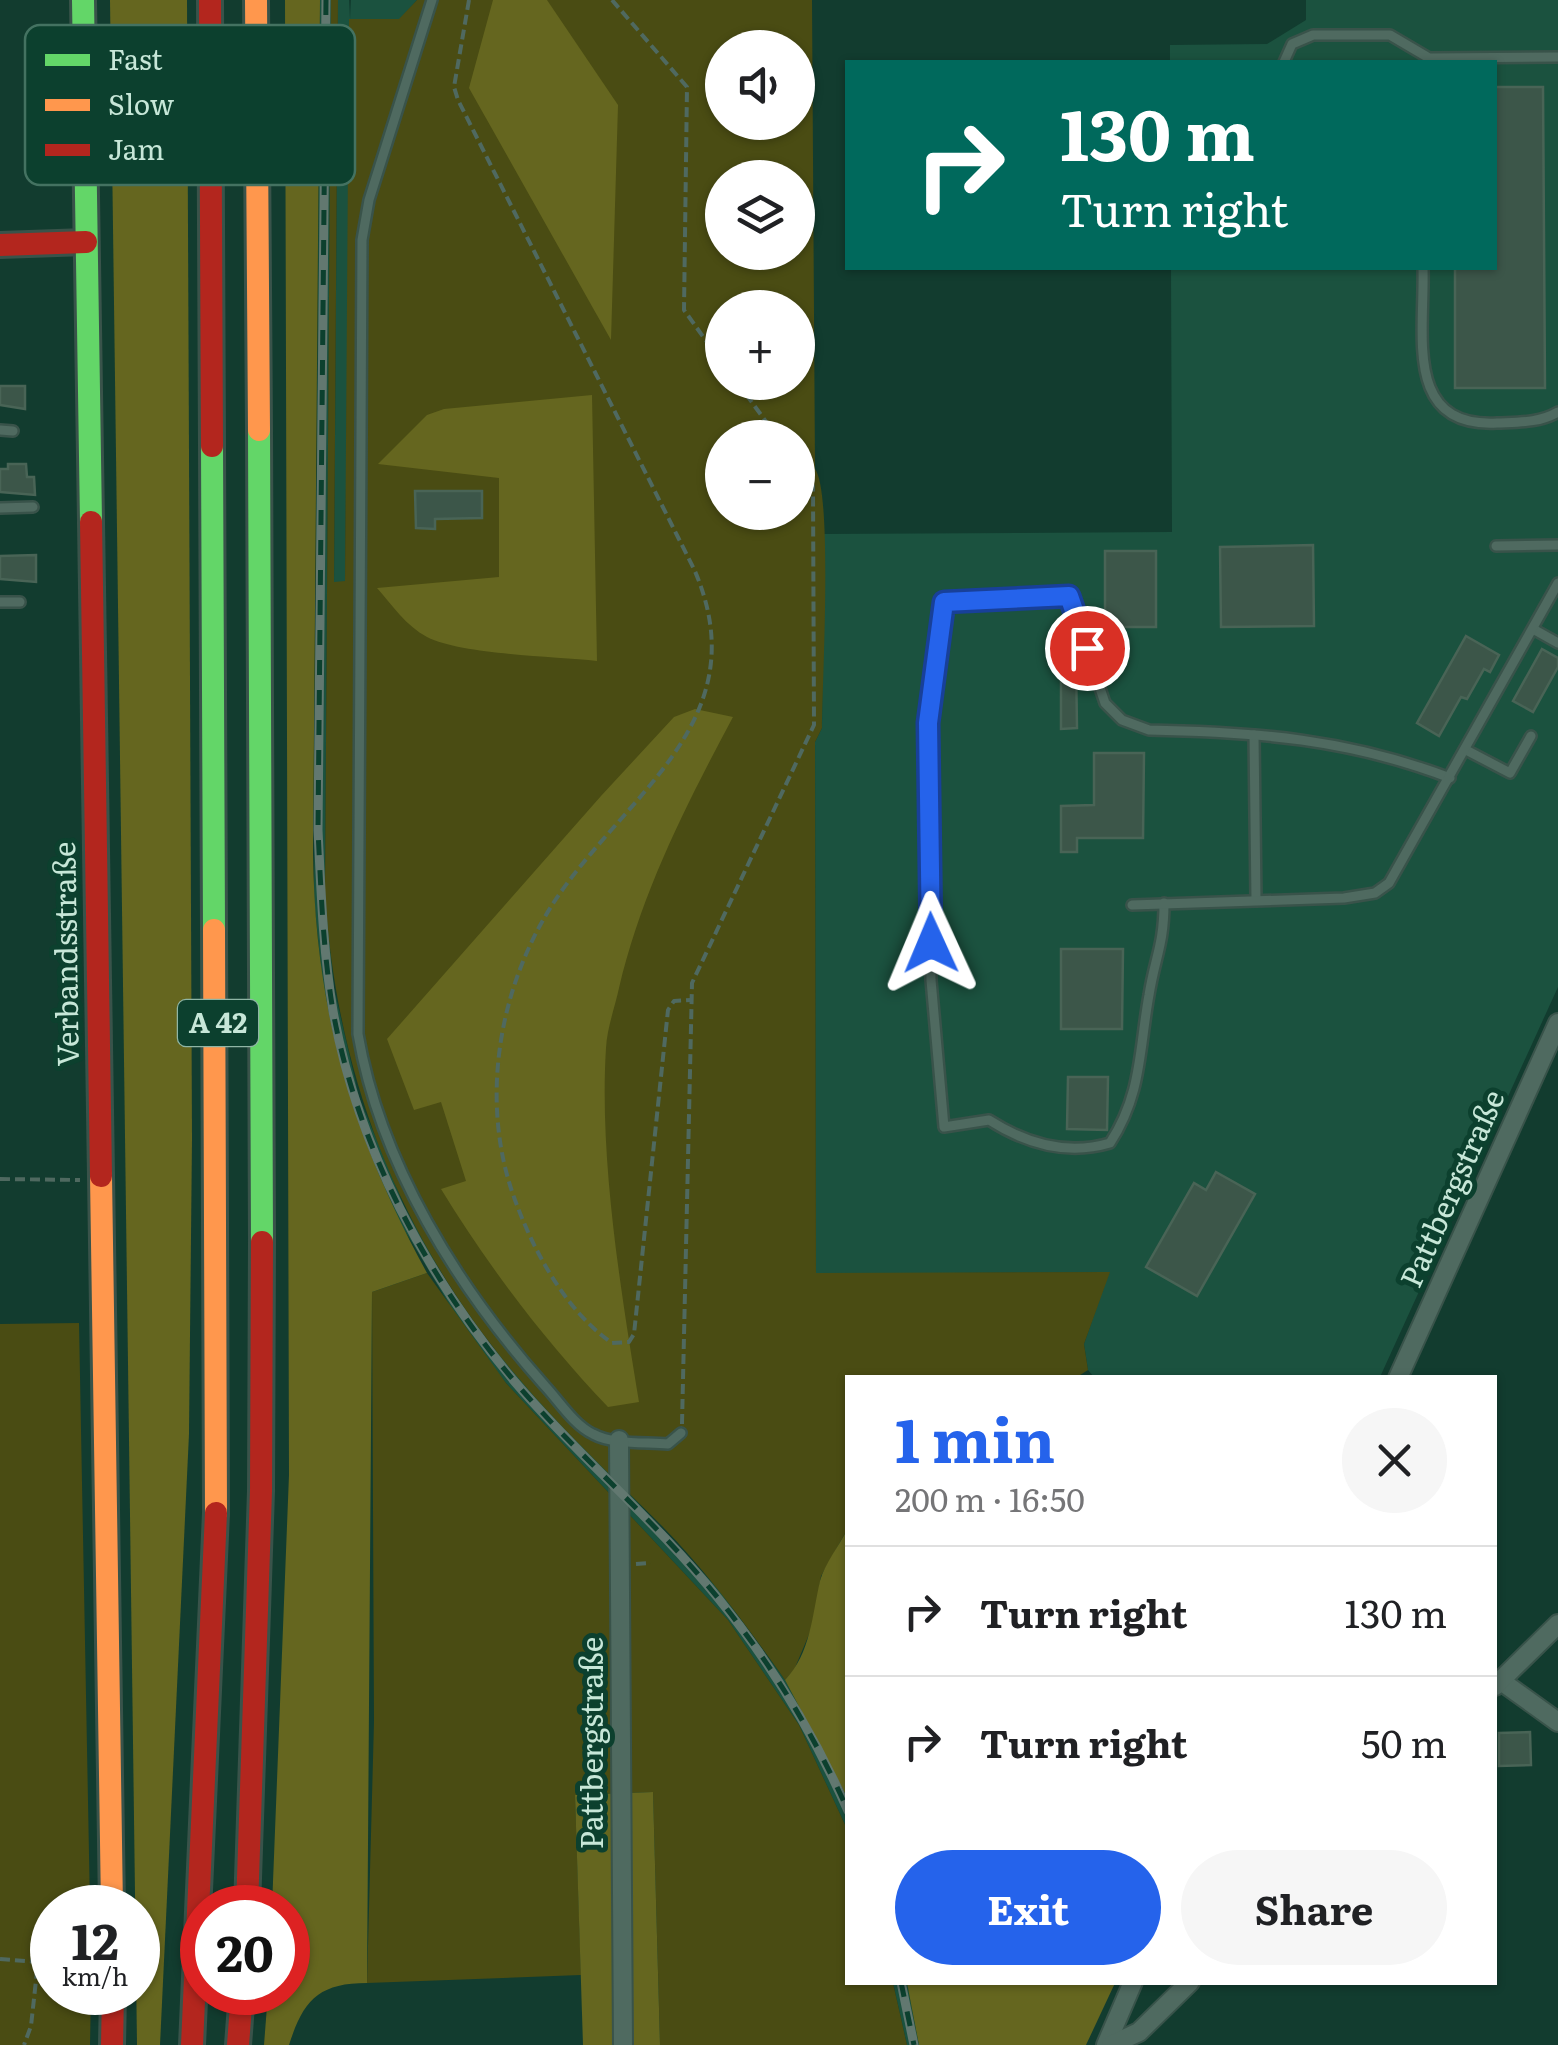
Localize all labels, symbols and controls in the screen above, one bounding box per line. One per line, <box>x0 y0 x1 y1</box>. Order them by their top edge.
legend <box>25 25 355 185</box>
map controls <box>705 30 815 530</box>
button: sound <box>705 30 815 140</box>
text: Fast <box>108 37 163 79</box>
text: 130 m <box>1060 79 1255 183</box>
text: Slow <box>108 82 174 124</box>
icon: right <box>895 100 1025 230</box>
text: Jam <box>108 127 164 169</box>
button: layers <box>705 160 815 270</box>
text: Turn right <box>1060 174 1288 241</box>
button: + <box>705 290 815 400</box>
button: − <box>705 420 815 530</box>
pin <box>1045 606 1130 691</box>
icon: arrive <box>1060 621 1115 676</box>
street label: Verbandsstraße <box>40 841 88 1067</box>
position arrow <box>879 891 983 995</box>
road number: A 42 <box>178 1000 258 1046</box>
street label: Pattbergstraße <box>1387 1082 1514 1294</box>
text: 1 min <box>895 1392 1055 1481</box>
button: close <box>1342 1408 1447 1513</box>
text: 200 m · 16:50 <box>895 1474 1085 1522</box>
text: Turn right <box>980 1583 1187 1640</box>
text: 130 m <box>1345 1583 1447 1640</box>
icon: right <box>895 1584 950 1639</box>
street label: Pattbergstraße <box>568 1637 612 1849</box>
text: Turn right <box>980 1713 1187 1770</box>
text: 50 m <box>1361 1713 1447 1770</box>
icon: right <box>895 1714 950 1769</box>
button: Exit <box>895 1850 1161 1965</box>
button: Share <box>1181 1850 1447 1965</box>
speed limit sign: 20 <box>180 1885 310 2015</box>
text: 12 <box>71 1901 119 1975</box>
text: km/h <box>62 1957 128 1994</box>

